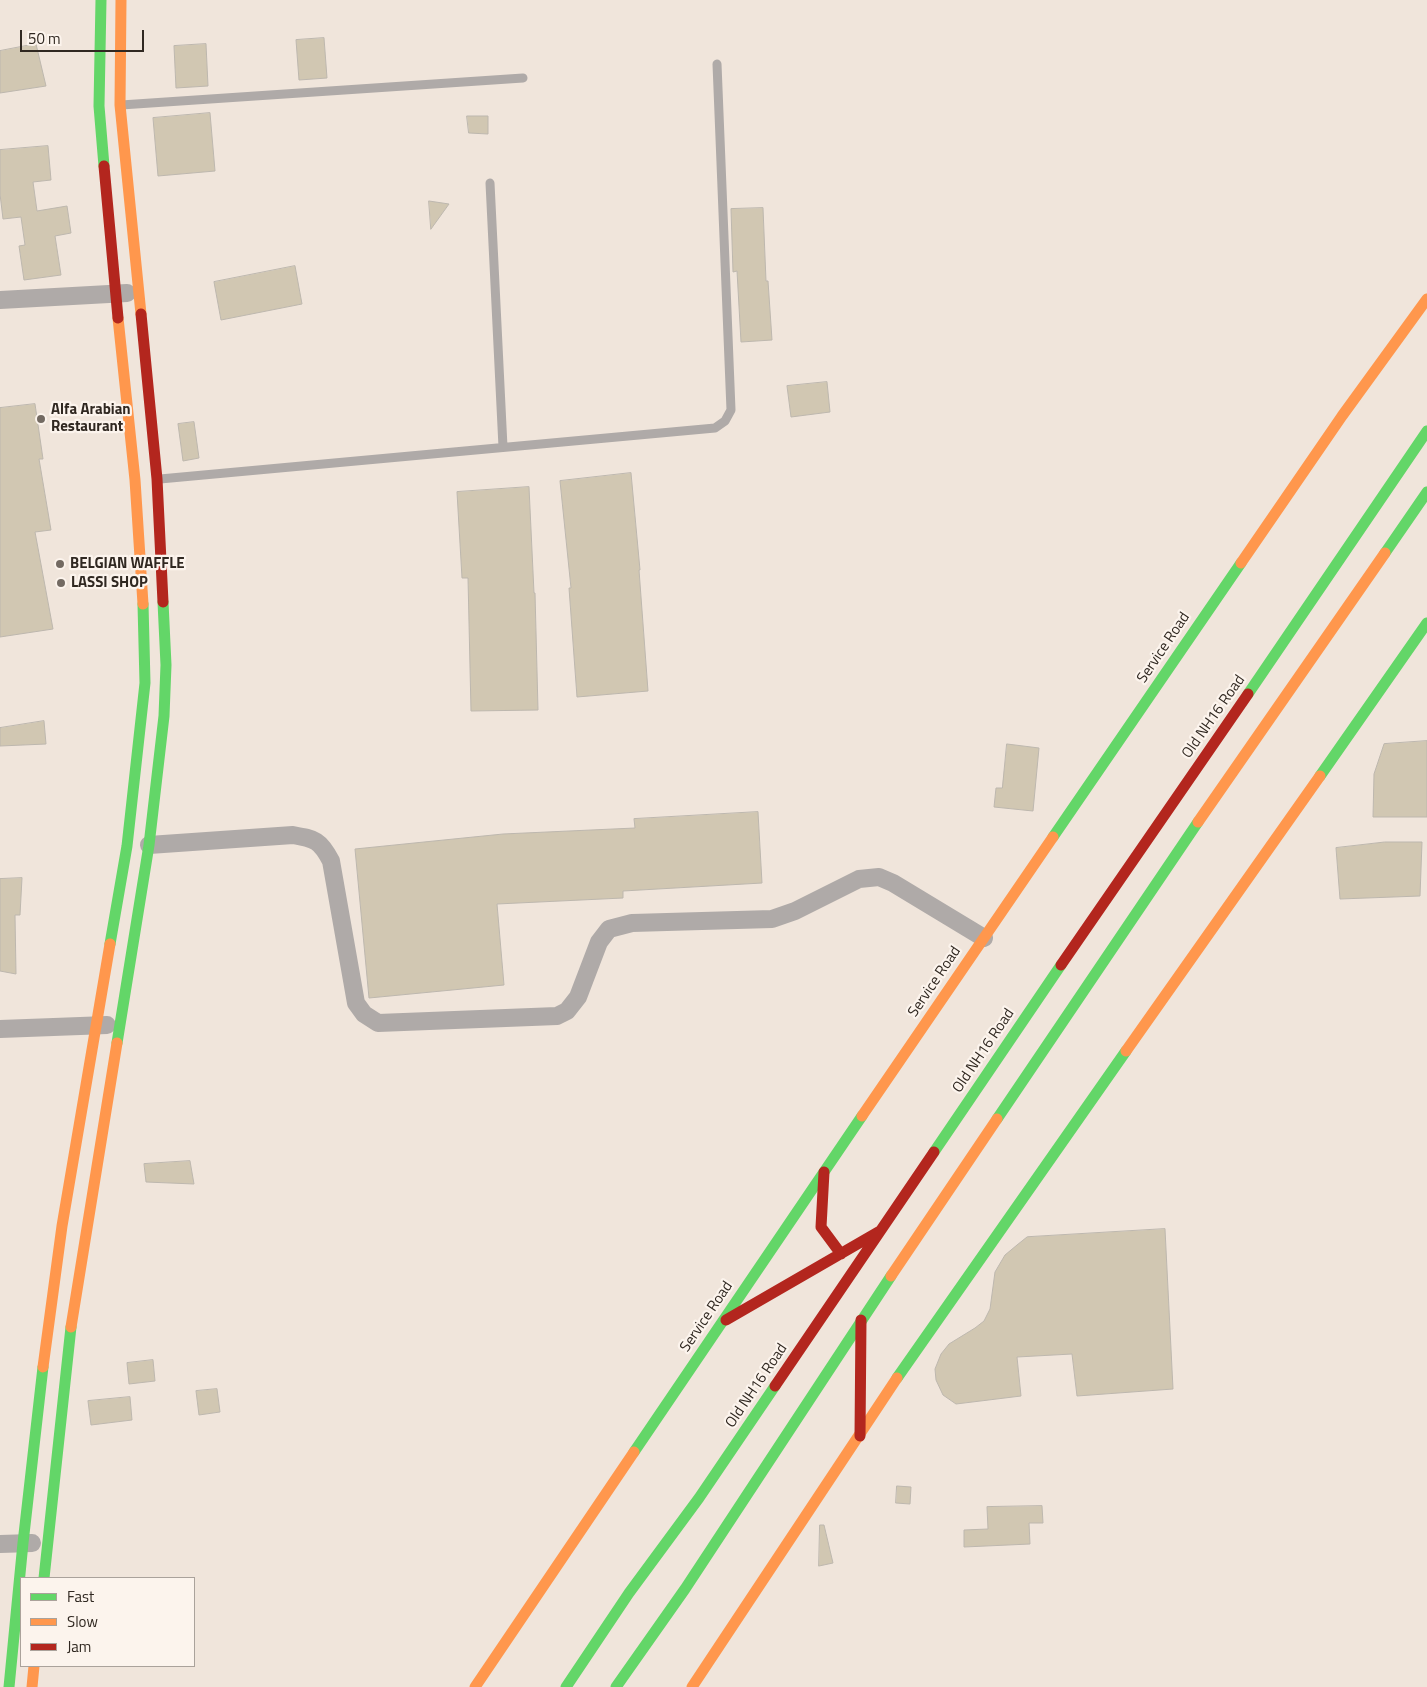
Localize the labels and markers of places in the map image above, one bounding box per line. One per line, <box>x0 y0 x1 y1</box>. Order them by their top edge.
place label: Alfa Arabian Restaurant <box>51 401 131 436</box>
marker: Alfa Arabian Restaurant <box>35 413 47 425</box>
place label: BELGIAN WAFFLE <box>70 555 185 573</box>
marker: BELGIAN WAFFLE <box>54 558 66 570</box>
place label: LASSI SHOP <box>71 574 148 592</box>
marker: LASSI SHOP <box>55 577 67 589</box>

